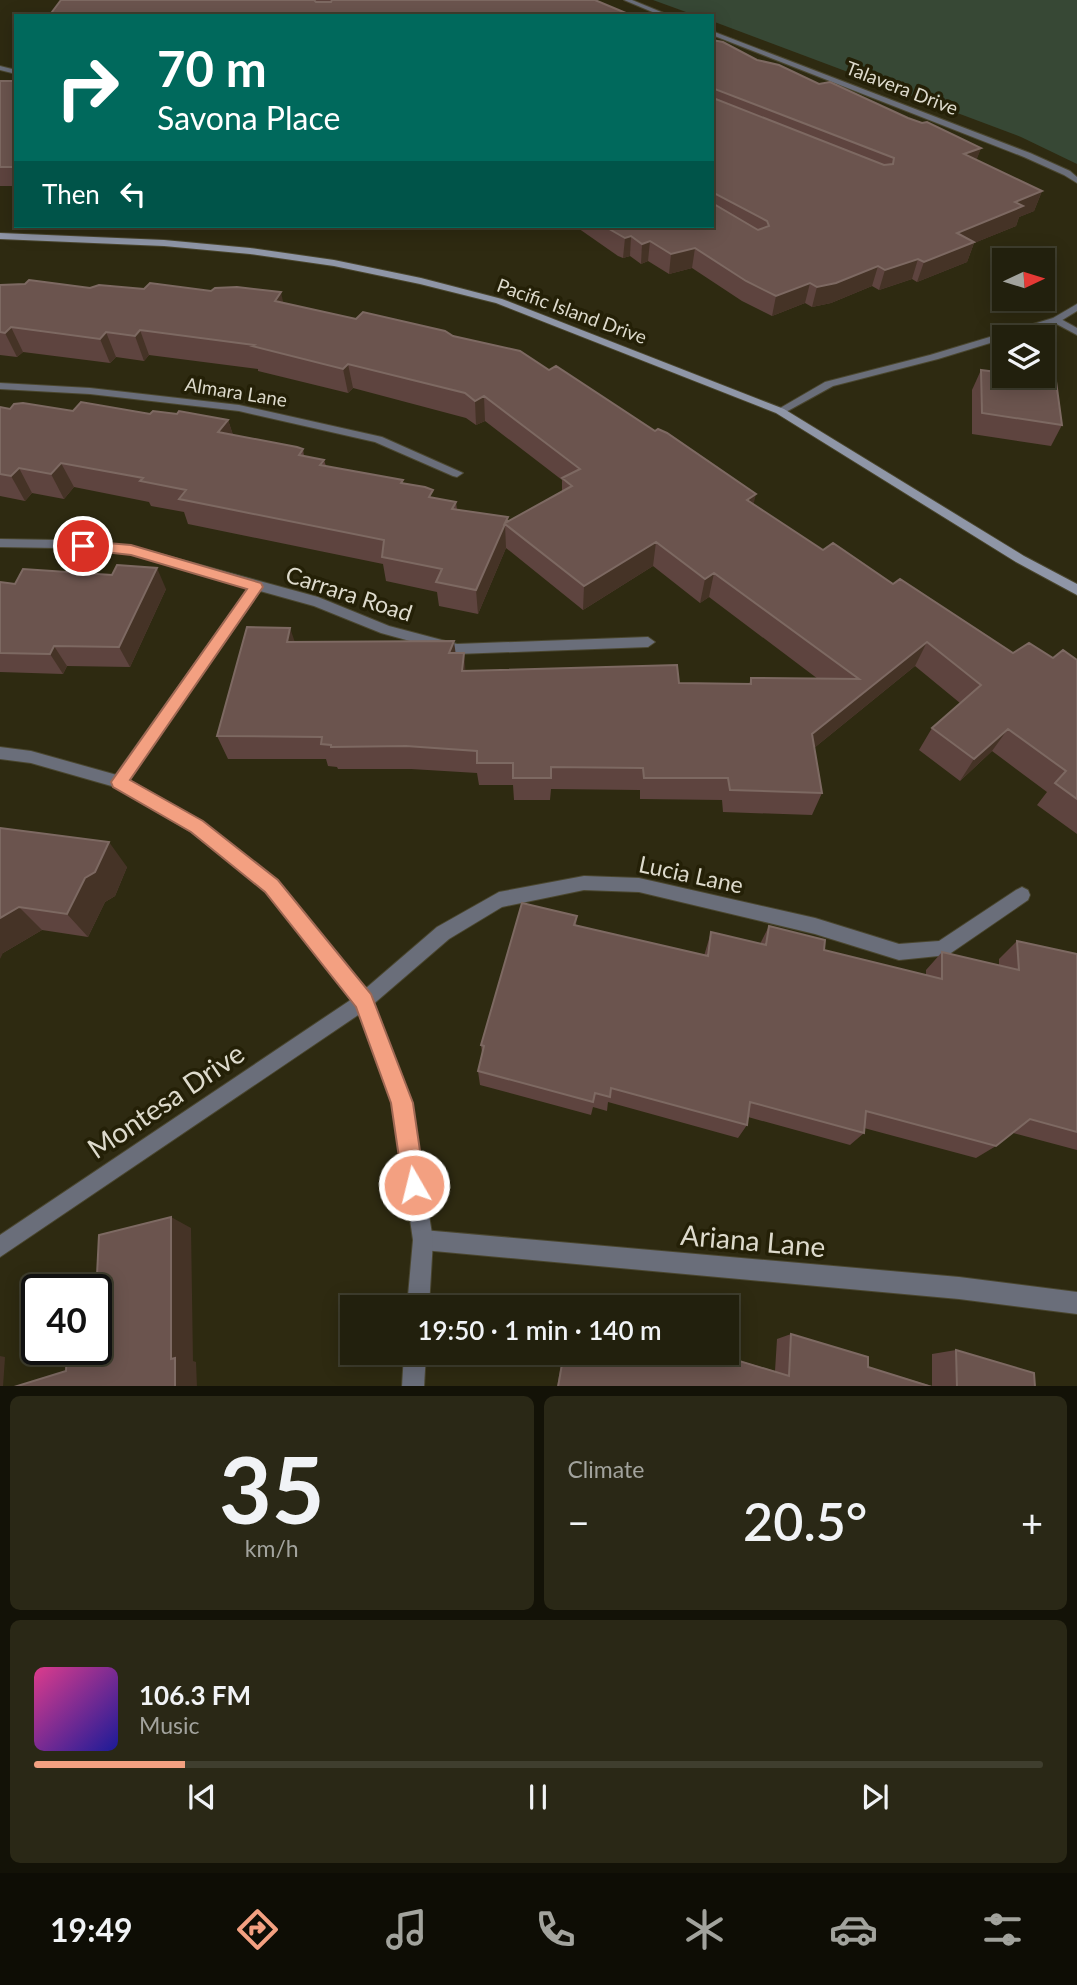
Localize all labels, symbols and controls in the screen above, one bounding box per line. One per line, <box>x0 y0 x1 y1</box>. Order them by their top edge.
text: 70 m <box>157 39 267 97</box>
icon: right <box>42 42 133 133</box>
street label: Talavera Drive <box>843 56 961 119</box>
text: Savona Place <box>157 98 340 137</box>
icon: left <box>114 175 152 213</box>
text: Then <box>42 178 100 210</box>
north arrow <box>992 248 1055 312</box>
map controls <box>992 248 1055 388</box>
street label: Pacific Island Drive <box>494 273 650 348</box>
button: layers <box>992 325 1055 388</box>
street label: Almara Lane <box>183 372 289 411</box>
pin <box>53 516 113 576</box>
icon: arrive <box>64 527 102 565</box>
street label: Carrara Road <box>283 559 416 627</box>
street label: Lucia Lane <box>636 849 746 899</box>
street label: Montesa Drive <box>81 1035 250 1165</box>
position arrow <box>377 1148 451 1222</box>
street label: Ariana Lane <box>679 1217 827 1263</box>
speed limit sign: 40 <box>21 1274 112 1365</box>
text: 19:50 · 1 min · 140 m <box>417 1314 662 1346</box>
text: 35 <box>219 1434 325 1543</box>
text: Climate <box>568 1455 644 1483</box>
text: 20.5° <box>743 1490 867 1552</box>
text: − <box>568 1499 590 1545</box>
text: + <box>1021 1499 1043 1545</box>
text: km/h <box>245 1534 299 1562</box>
text: 106.3 FM <box>139 1679 251 1711</box>
text: Music <box>139 1711 199 1739</box>
icon: previous <box>183 1778 221 1816</box>
icon: pause <box>519 1778 557 1816</box>
icon: next <box>856 1778 894 1816</box>
icon: directions <box>233 1905 282 1954</box>
icon: music <box>382 1905 431 1954</box>
icon: phone <box>531 1905 580 1954</box>
icon: climate <box>680 1905 729 1954</box>
icon: car <box>829 1905 878 1954</box>
icon: filters <box>978 1905 1027 1954</box>
text: 19:49 <box>50 1910 133 1949</box>

